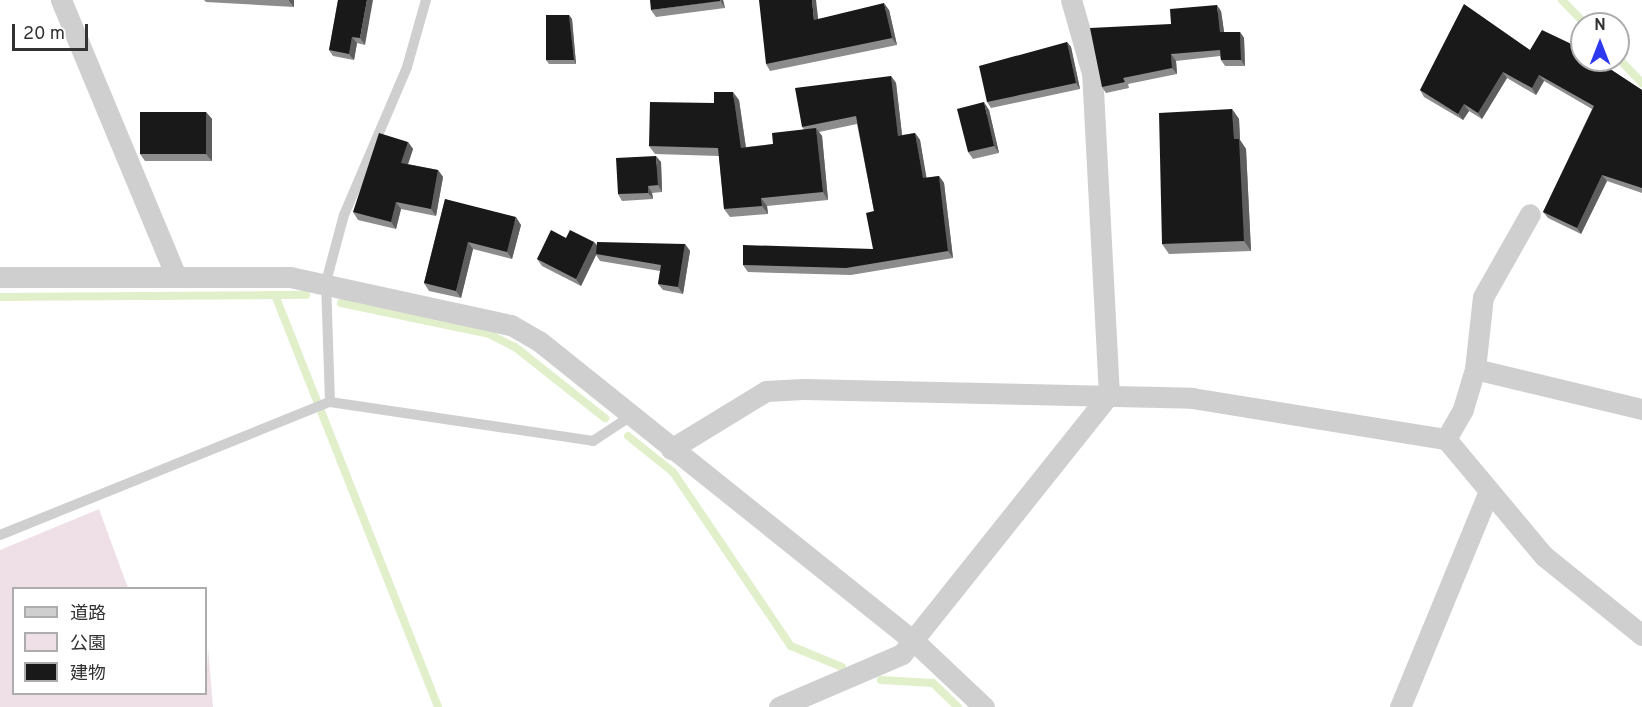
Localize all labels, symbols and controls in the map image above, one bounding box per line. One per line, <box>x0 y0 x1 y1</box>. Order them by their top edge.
scale bar <box>15 12 92 50</box>
north arrow <box>1570 12 1630 72</box>
text: N <box>1594 16 1606 36</box>
text: 20 m <box>23 23 65 46</box>
legend <box>12 587 207 695</box>
text: 道路 <box>70 603 106 626</box>
text: 公園 <box>70 633 106 656</box>
text: 建物 <box>70 663 106 686</box>

